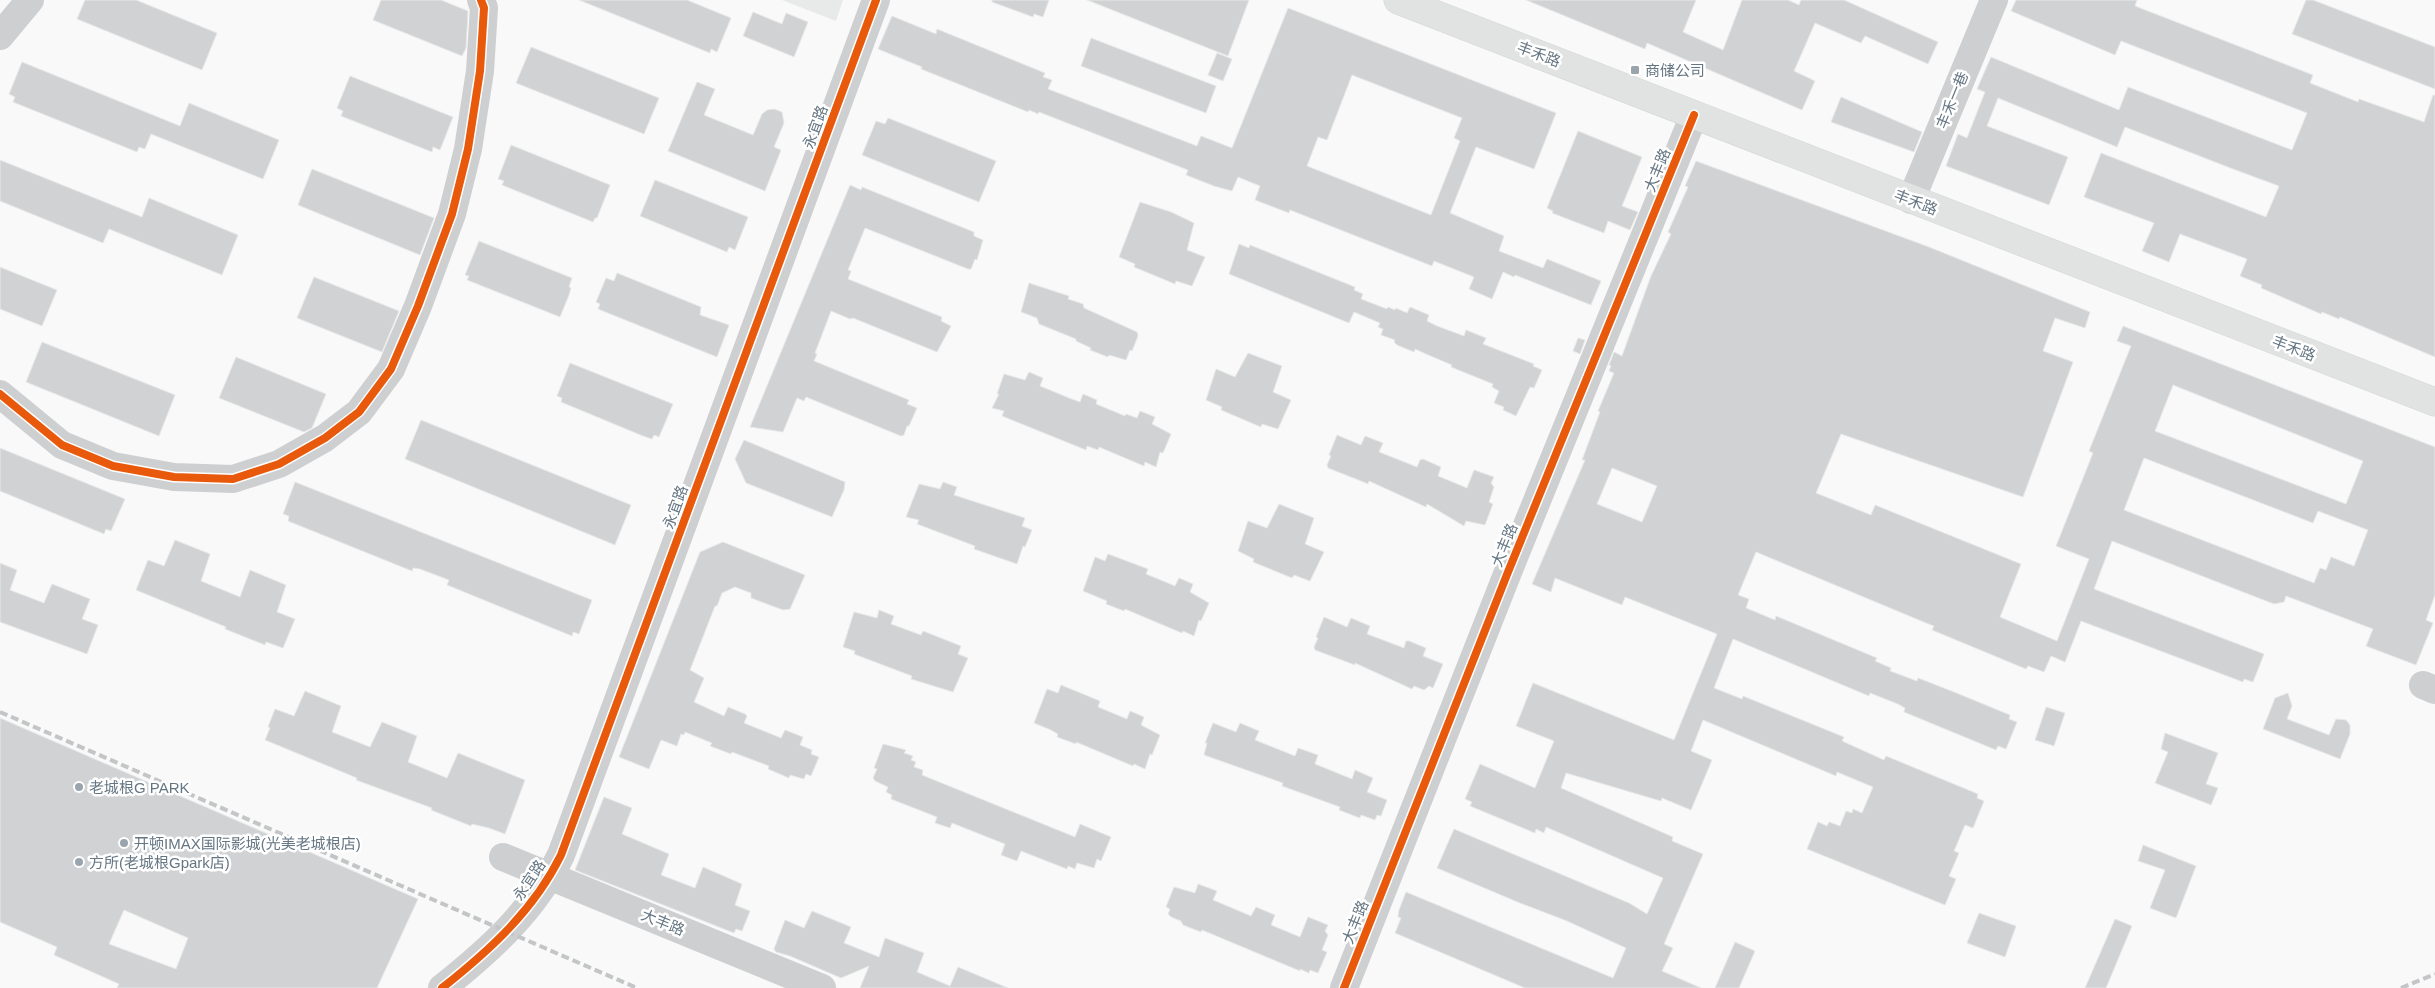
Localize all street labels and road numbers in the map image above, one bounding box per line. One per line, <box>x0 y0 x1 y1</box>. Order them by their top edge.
street label: 丰禾路 <box>1515 38 1563 70</box>
street label: 丰禾一巷 <box>1933 69 1971 131</box>
street label: 永宜路 <box>799 103 831 151</box>
street label: 大丰路 <box>1641 146 1673 194</box>
street label: 丰禾路 <box>1892 186 1940 218</box>
street label: 丰禾路 <box>2270 332 2318 364</box>
street label: 永宜路 <box>659 483 691 531</box>
street label: 大丰路 <box>1488 521 1520 569</box>
street label: 永宜路 <box>509 857 549 903</box>
street label: 大丰路 <box>1339 898 1371 946</box>
street label: 大丰路 <box>639 906 687 938</box>

